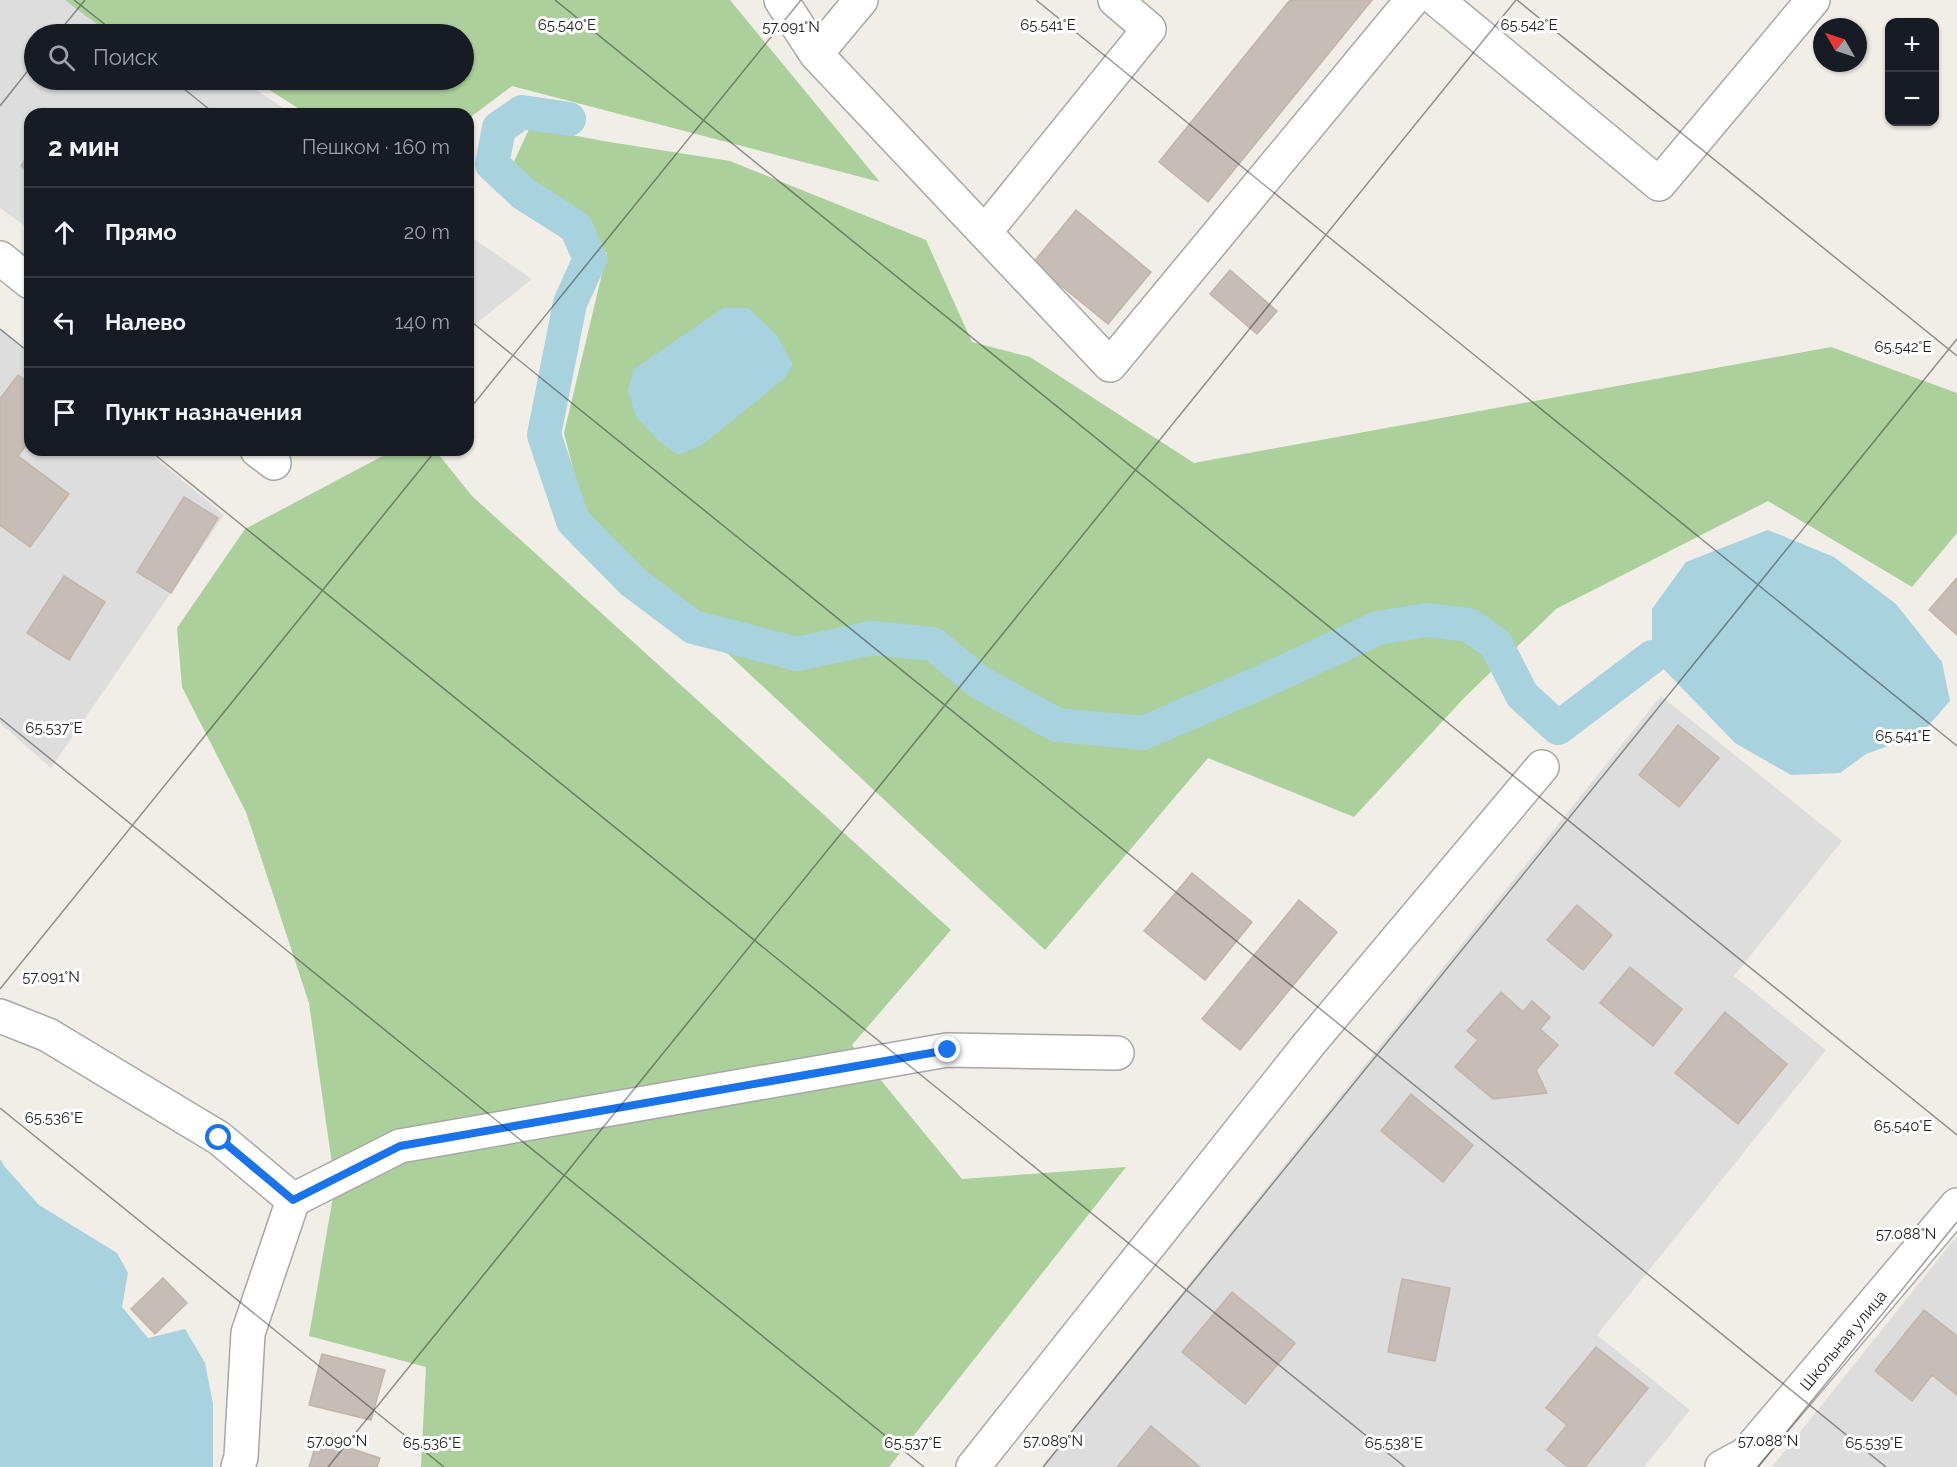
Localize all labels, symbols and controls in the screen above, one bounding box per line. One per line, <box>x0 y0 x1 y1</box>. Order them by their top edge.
text: 65.540°E <box>538 16 596 34</box>
text: 65.541°E <box>1020 16 1076 34</box>
text: 65.542°E <box>1500 16 1558 34</box>
text: 57.091°N <box>762 18 820 36</box>
north arrow <box>1813 18 1867 72</box>
map controls <box>1885 18 1939 126</box>
button: + <box>1885 18 1939 72</box>
search box <box>24 24 474 90</box>
icon: search <box>45 41 78 74</box>
text: Поиск <box>93 44 158 70</box>
button: − <box>1885 72 1939 126</box>
text: 2 мин <box>48 132 120 162</box>
text: Пешком · 160 m <box>302 135 450 159</box>
icon: ahead <box>48 216 81 249</box>
text: Прямо <box>105 219 177 245</box>
text: 20 m <box>404 220 450 244</box>
icon: left <box>48 306 81 339</box>
text: Налево <box>105 309 186 335</box>
text: 140 m <box>395 310 450 334</box>
text: 65.542°E <box>1874 338 1932 356</box>
icon: arrive <box>48 396 81 429</box>
text: Пункт назначения <box>105 399 302 425</box>
text: 65.537°E <box>25 719 83 737</box>
text: 65.541°E <box>1875 727 1931 745</box>
text: 57.091°N <box>22 968 80 986</box>
route end <box>934 1036 960 1062</box>
text: 65.536°E <box>25 1109 83 1127</box>
text: 65.540°E <box>1874 1117 1932 1135</box>
route start <box>205 1124 231 1150</box>
text: 57.088°N <box>1876 1225 1936 1243</box>
street label: Школьная улица <box>1796 1286 1891 1394</box>
text: 57.090°N <box>307 1432 367 1450</box>
text: 57.089°N <box>1023 1432 1083 1450</box>
text: 57.088°N <box>1738 1432 1798 1450</box>
text: 65.536°E <box>403 1434 461 1452</box>
text: 65.537°E <box>884 1434 942 1452</box>
text: 65.538°E <box>1365 1434 1423 1452</box>
text: 65.539°E <box>1845 1434 1903 1452</box>

